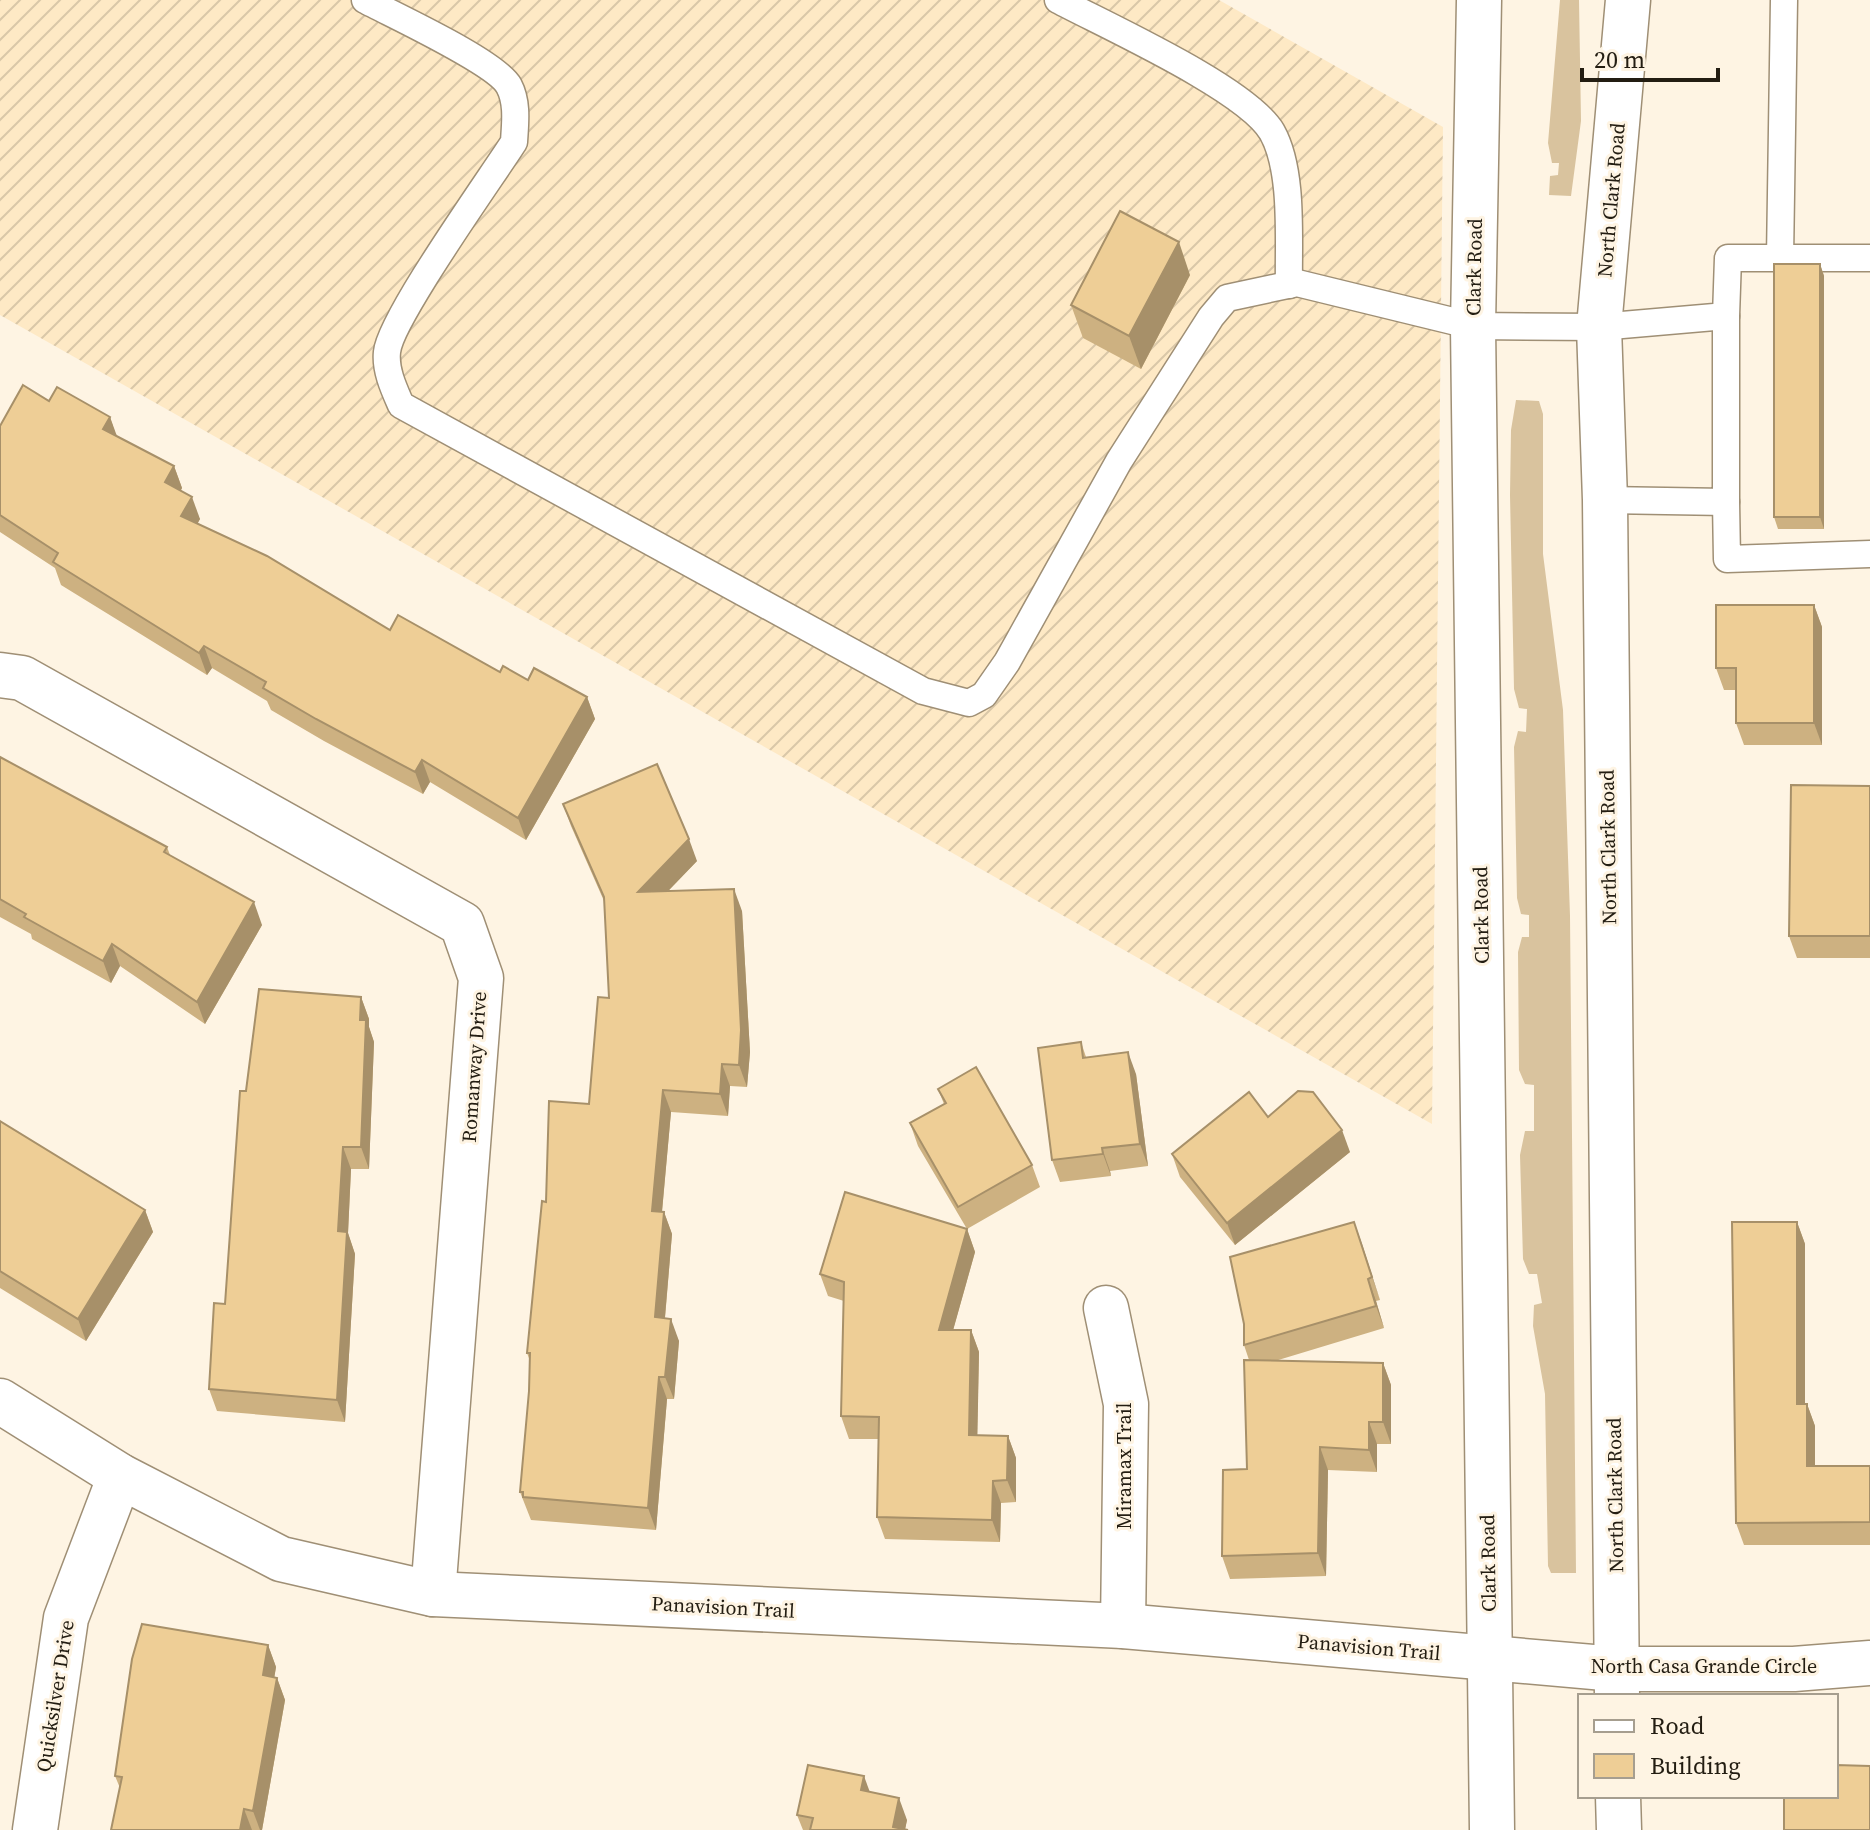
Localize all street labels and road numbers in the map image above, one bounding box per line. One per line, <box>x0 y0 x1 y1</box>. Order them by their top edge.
street label: North Clark Road <box>1590 121 1632 278</box>
street label: Clark Road <box>1459 217 1489 316</box>
street label: North Clark Road <box>1593 769 1623 925</box>
street label: Clark Road <box>1466 865 1496 964</box>
street label: Romanway Drive <box>455 990 493 1144</box>
street label: Miramax Trail <box>1110 1402 1138 1530</box>
street label: North Clark Road <box>1600 1417 1630 1573</box>
street label: Clark Road <box>1473 1513 1503 1612</box>
street label: Panavision Trail <box>651 1589 795 1625</box>
street label: Quicksilver Drive <box>29 1618 81 1774</box>
street label: Panavision Trail <box>1296 1627 1442 1667</box>
street label: North Casa Grande Circle <box>1591 1652 1817 1680</box>

